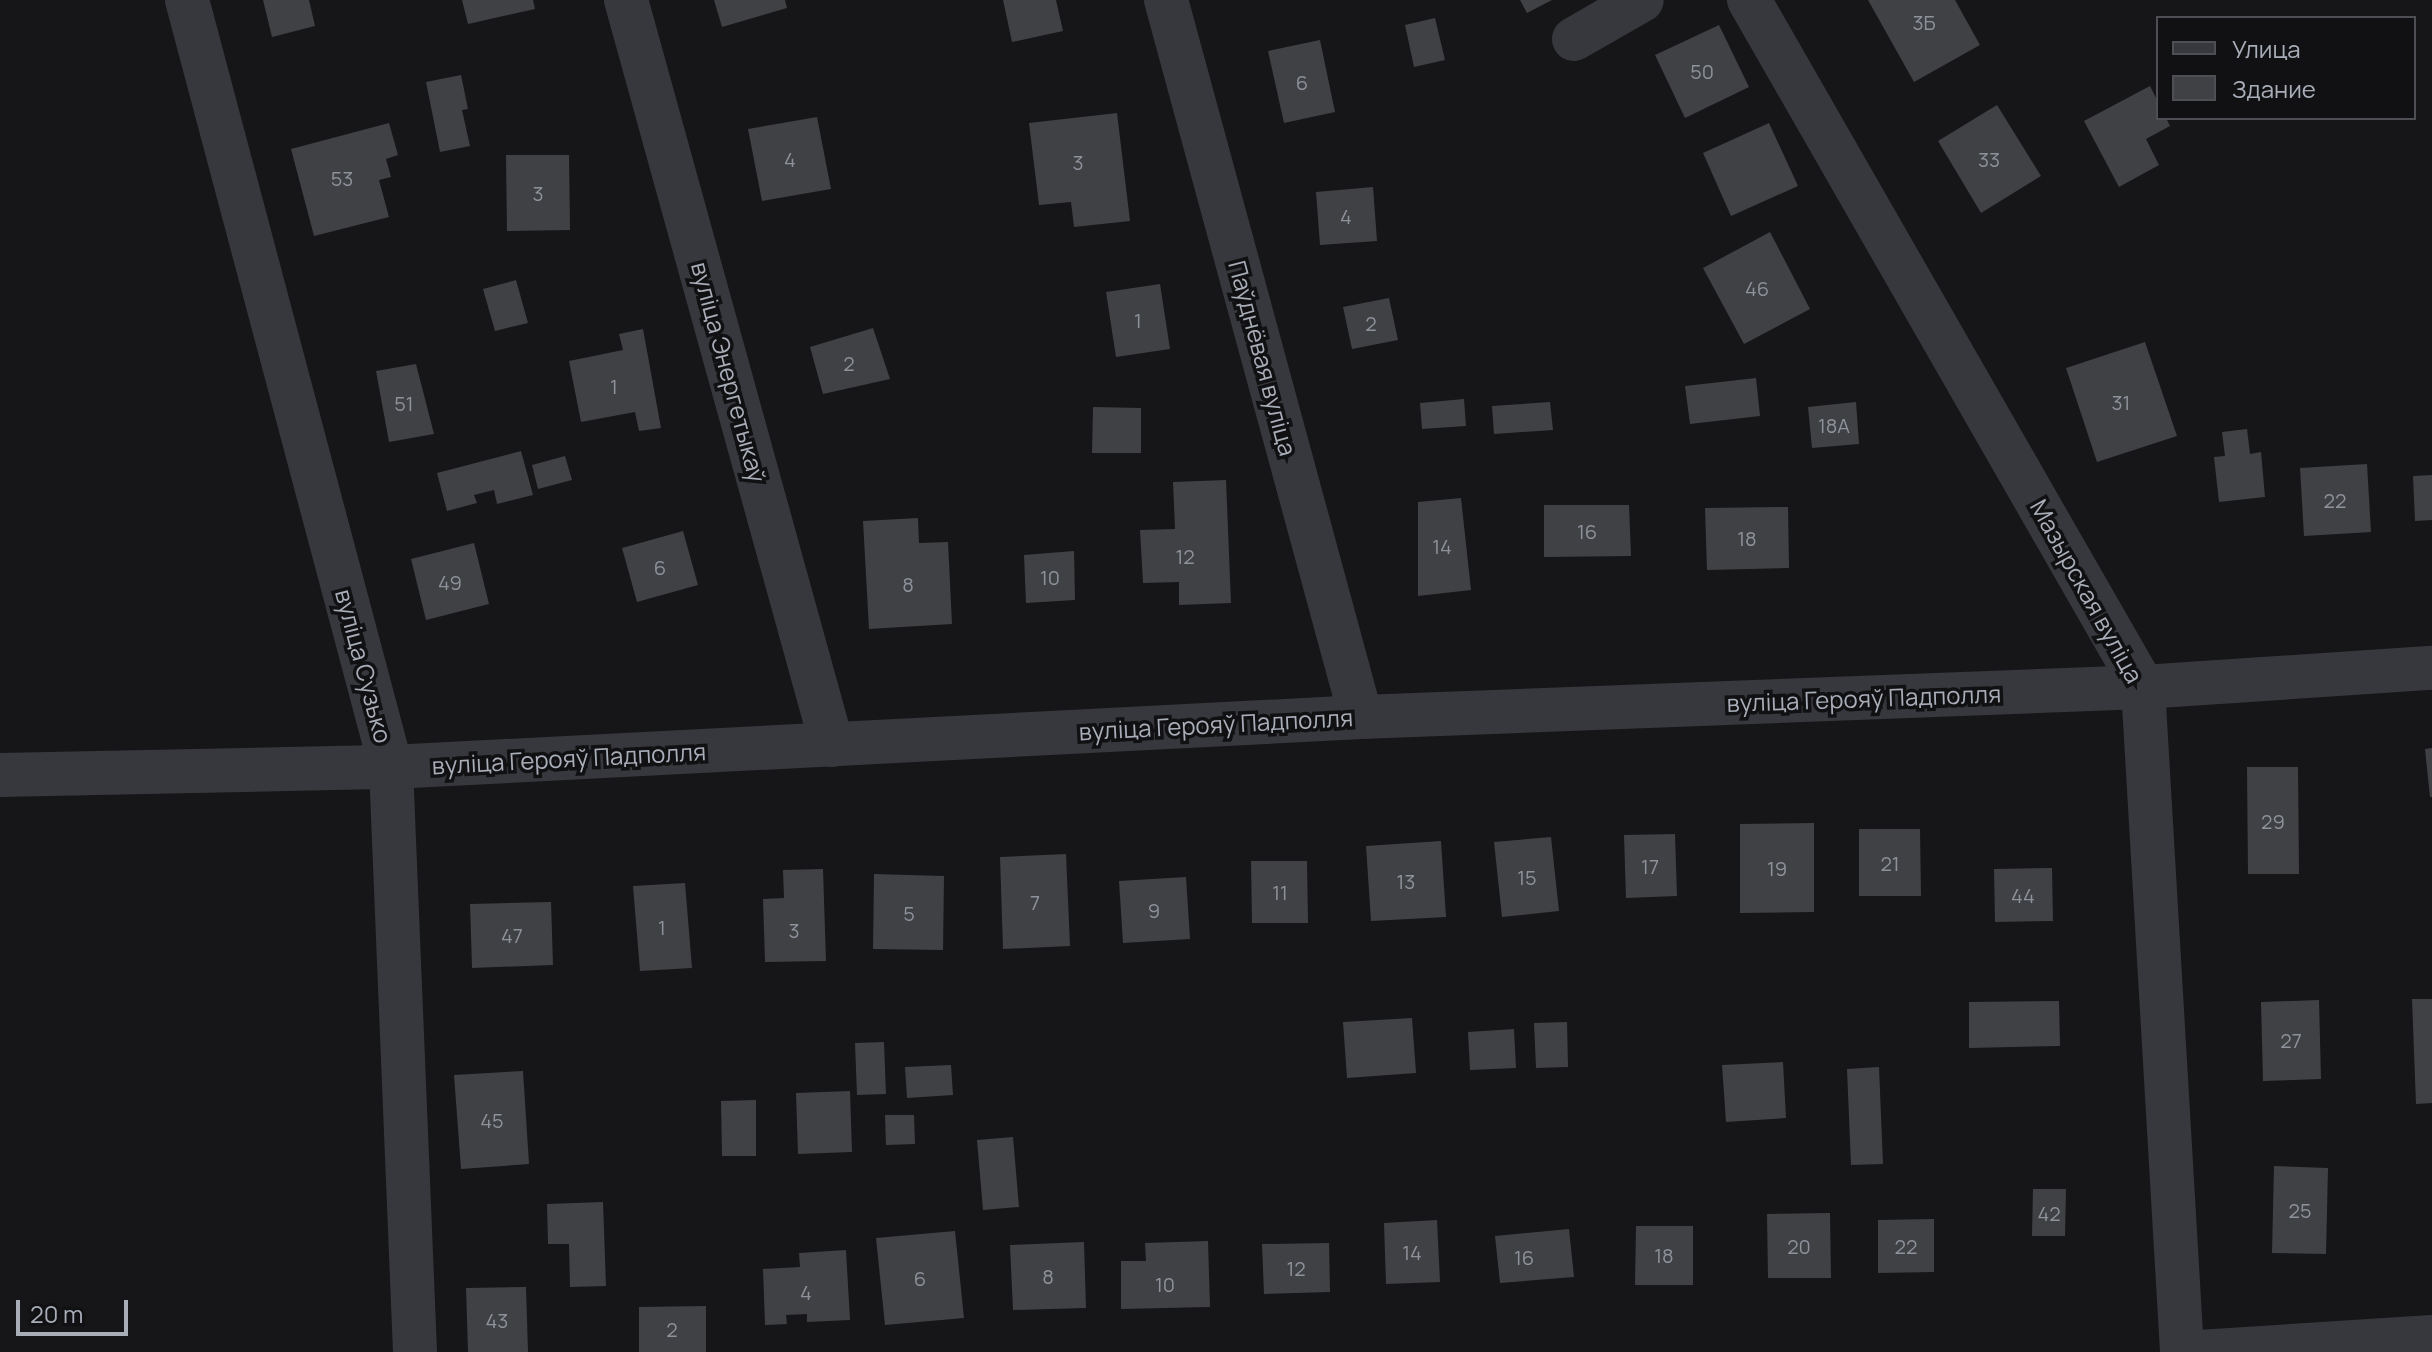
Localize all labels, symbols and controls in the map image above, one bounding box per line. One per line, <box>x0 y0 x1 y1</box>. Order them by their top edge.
house number: 3Б <box>1912 10 1936 34</box>
legend <box>2156 16 2416 120</box>
text: Улица <box>2232 32 2301 65</box>
house number: 50 <box>1690 59 1714 83</box>
house number: 6 <box>1296 70 1308 94</box>
text: Здание <box>2232 72 2316 105</box>
house number: 4 <box>784 147 796 171</box>
house number: 33 <box>1978 147 2000 171</box>
house number: 3 <box>1072 150 1084 174</box>
house number: 53 <box>331 166 353 190</box>
house number: 3 <box>532 181 544 205</box>
house number: 4 <box>1340 204 1352 228</box>
street label: Паўднёвая вуліца <box>1223 257 1303 459</box>
street label: вуліца Энергетыкаў <box>686 259 772 485</box>
house number: 46 <box>1745 276 1769 300</box>
house number: 1 <box>1134 308 1142 332</box>
house number: 2 <box>1365 311 1377 335</box>
house number: 2 <box>843 351 855 375</box>
house number: 1 <box>610 374 618 398</box>
house number: 31 <box>2112 390 2130 414</box>
house number: 51 <box>394 391 414 415</box>
house number: 18А <box>1818 413 1850 437</box>
house number: 22 <box>2324 488 2346 512</box>
street label: Мазырская вуліца <box>2025 494 2149 688</box>
house number: 16 <box>1577 519 1597 543</box>
house number: 18 <box>1737 526 1757 550</box>
house number: 14 <box>1432 534 1452 558</box>
house number: 12 <box>1175 544 1195 568</box>
house number: 6 <box>654 555 666 579</box>
house number: 10 <box>1040 565 1060 589</box>
house number: 49 <box>438 570 462 594</box>
house number: 8 <box>902 572 914 596</box>
street label: вуліца Сузько <box>330 586 398 746</box>
street label: вуліца Герояў Падполля <box>1726 679 2002 717</box>
street label: вуліца Герояў Падполля <box>1078 702 1354 746</box>
street label: вуліца Герояў Падполля <box>431 736 707 780</box>
house number: 29 <box>2261 809 2285 833</box>
house number: 21 <box>1880 851 1900 875</box>
house number: 17 <box>1641 854 1659 878</box>
house number: 19 <box>1767 856 1787 880</box>
house number: 15 <box>1517 865 1537 889</box>
house number: 13 <box>1397 869 1415 893</box>
house number: 11 <box>1272 880 1288 904</box>
house number: 44 <box>2011 883 2035 907</box>
house number: 7 <box>1030 890 1040 914</box>
house number: 9 <box>1148 898 1160 922</box>
house number: 5 <box>903 901 915 925</box>
house number: 1 <box>658 915 666 939</box>
house number: 3 <box>788 918 800 942</box>
house number: 47 <box>501 923 523 947</box>
house number: 27 <box>2280 1028 2302 1052</box>
house number: 45 <box>480 1108 504 1132</box>
house number: 25 <box>2289 1198 2311 1222</box>
house number: 42 <box>2037 1201 2061 1225</box>
house number: 20 <box>1787 1234 1811 1258</box>
house number: 22 <box>1895 1234 1917 1258</box>
house number: 14 <box>1402 1240 1422 1264</box>
house number: 18 <box>1654 1243 1674 1267</box>
house number: 16 <box>1514 1245 1534 1269</box>
house number: 12 <box>1286 1256 1306 1280</box>
house number: 8 <box>1042 1264 1054 1288</box>
house number: 6 <box>914 1266 926 1290</box>
house number: 10 <box>1155 1272 1175 1296</box>
house number: 4 <box>800 1280 812 1304</box>
scale bar <box>20 1284 132 1334</box>
text: 20 m <box>30 1297 83 1330</box>
house number: 43 <box>486 1308 508 1332</box>
house number: 2 <box>666 1317 678 1341</box>

